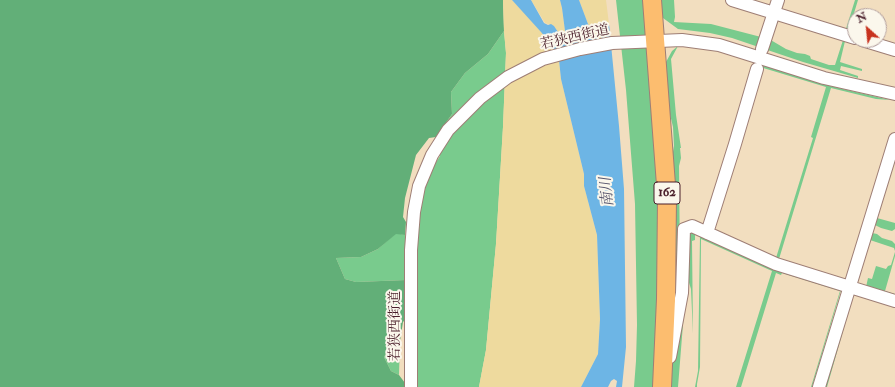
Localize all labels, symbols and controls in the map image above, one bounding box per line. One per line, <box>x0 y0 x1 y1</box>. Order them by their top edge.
north arrow <box>847 8 887 48</box>
text: N <box>854 10 869 26</box>
street label: 若狭西街道 <box>539 22 611 54</box>
water label: 南川 <box>597 176 619 208</box>
road number: 162 <box>654 182 680 204</box>
street label: 若狭西街道 <box>388 291 404 361</box>

